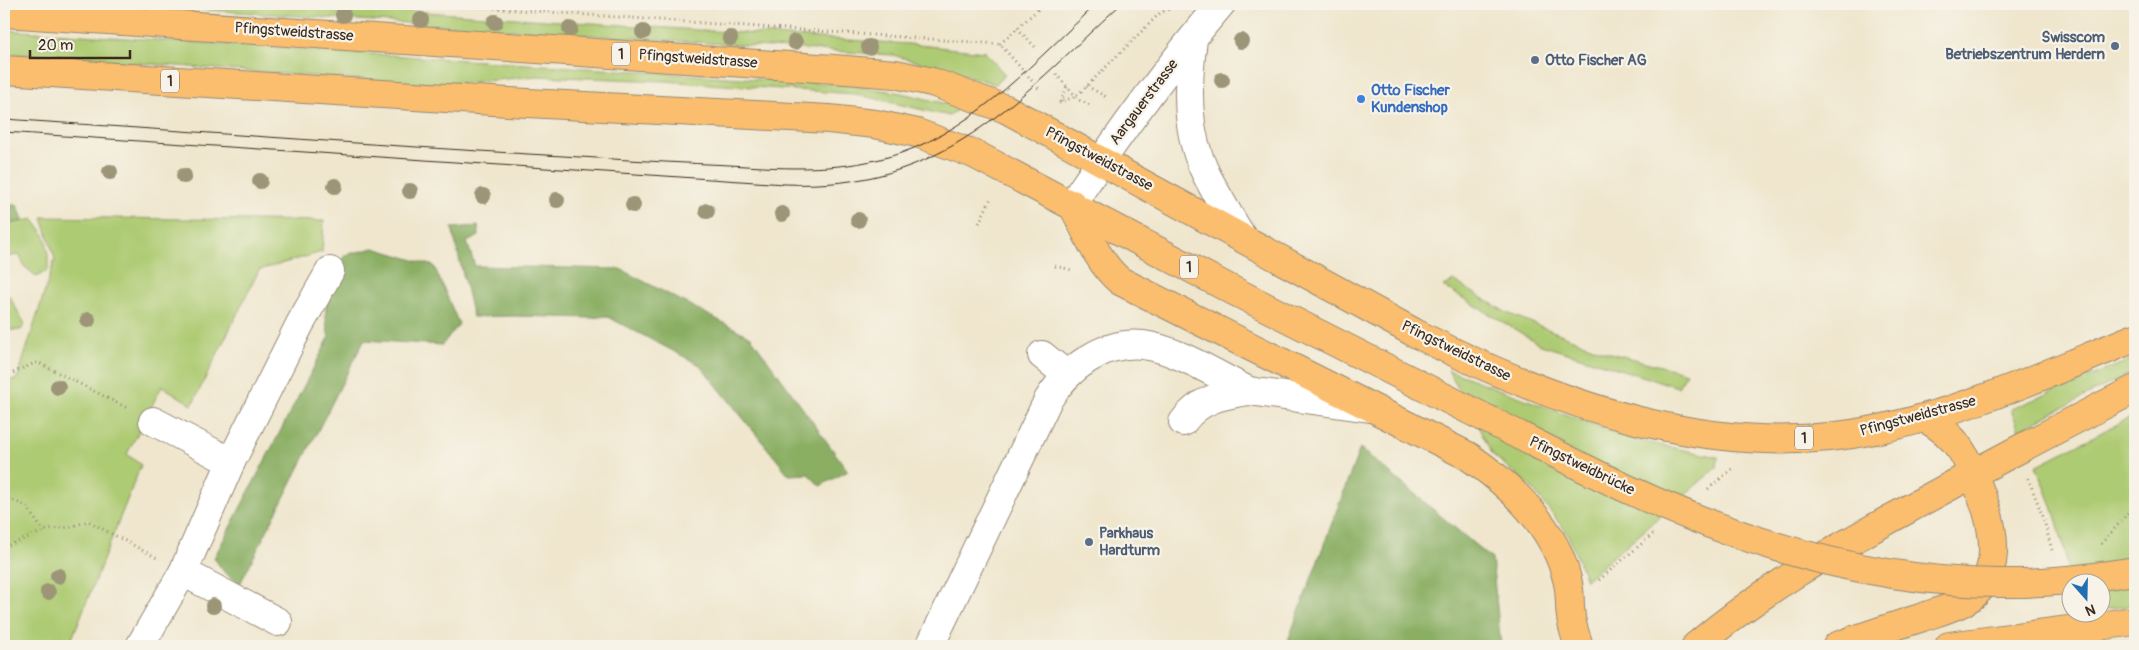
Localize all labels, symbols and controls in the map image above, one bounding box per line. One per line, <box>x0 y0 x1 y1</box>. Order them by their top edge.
street label: Pfingstweidstrasse <box>234 18 355 46</box>
scale bar <box>30 28 130 60</box>
place label: Swisscom Betriebszentrum Herdern <box>1945 28 2106 64</box>
text: 20 m <box>38 36 73 55</box>
marker: Swisscom Betriebszentrum Herdern <box>2109 40 2121 52</box>
road number: 1 <box>612 42 630 66</box>
street label: Pfingstweidstrasse <box>638 45 759 73</box>
place label: Otto Fischer AG <box>1545 51 1647 70</box>
marker: Otto Fischer AG <box>1529 54 1541 66</box>
street label: Aargauerstrasse <box>1106 55 1183 149</box>
road number: 1 <box>161 70 179 92</box>
place label: Otto Fischer Kundenshop <box>1371 81 1450 117</box>
marker: Otto Fischer Kundenshop <box>1355 93 1367 105</box>
street label: Pfingstweidstrasse <box>1042 123 1157 196</box>
road number: 1 <box>1180 256 1198 278</box>
street label: Pfingstweidstrasse <box>1398 316 1514 386</box>
street label: Pfingstweidstrasse <box>1858 391 1979 441</box>
road number: 1 <box>1795 426 1813 449</box>
street label: Pfingstweidbrücke <box>1526 432 1638 500</box>
place label: Parkhaus Hardturm <box>1099 524 1160 560</box>
marker: Parkhaus Hardturm <box>1083 536 1095 548</box>
north arrow <box>2062 572 2112 622</box>
text: N <box>2083 600 2098 619</box>

